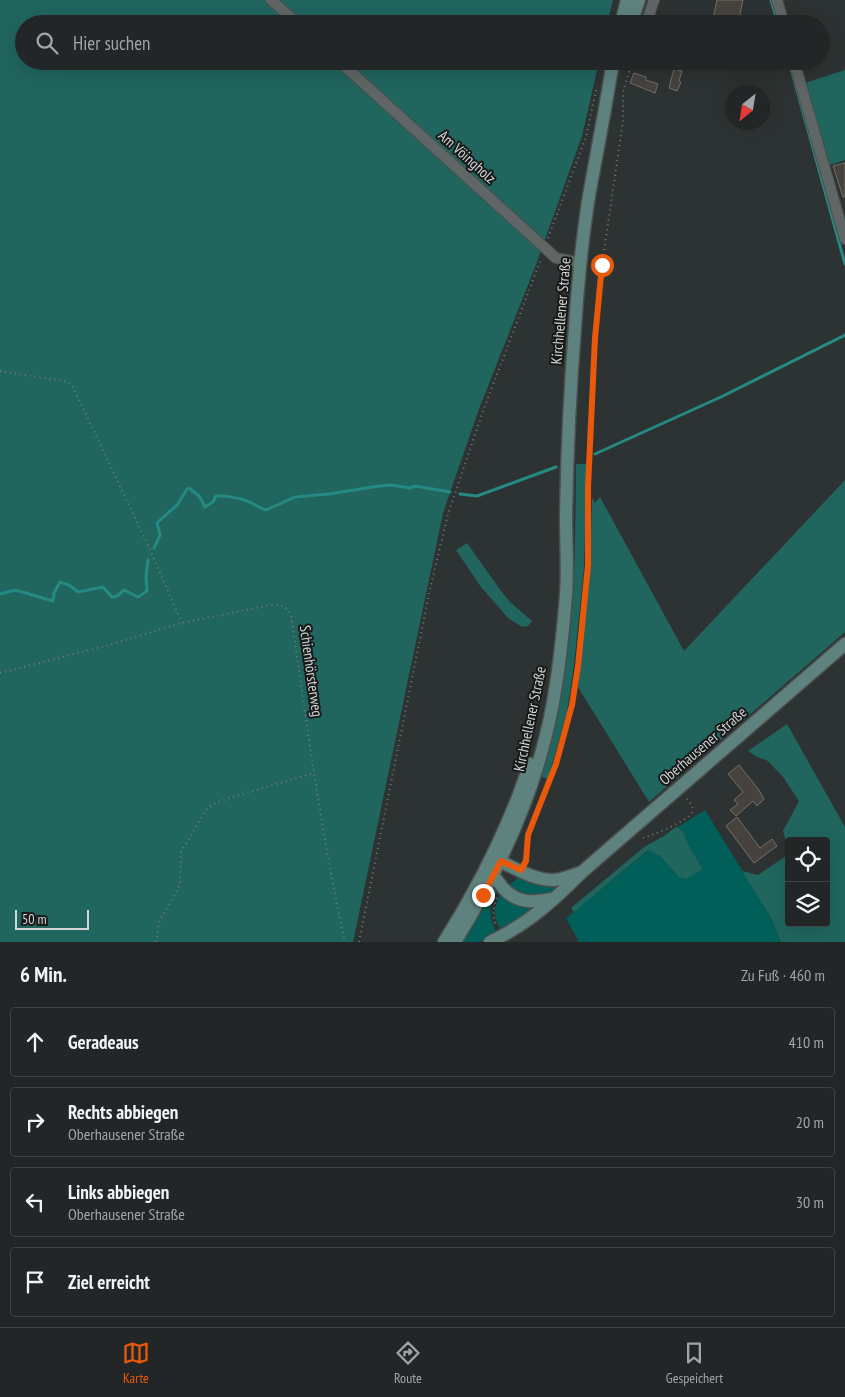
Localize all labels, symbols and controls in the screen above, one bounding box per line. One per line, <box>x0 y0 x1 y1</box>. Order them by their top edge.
search box <box>15 15 830 70</box>
icon: search <box>33 29 61 57</box>
text: Hier suchen <box>73 31 150 55</box>
north arrow <box>725 85 770 130</box>
street label: Am Vöingholz <box>435 126 500 187</box>
route start <box>591 254 614 277</box>
street label: Kirchhellener Straße <box>546 257 575 365</box>
street label: Schienhörsterweg <box>296 624 327 718</box>
street label: Kirchhellener Straße <box>509 665 550 773</box>
street label: Oberhausener Straße <box>655 702 750 789</box>
map controls <box>785 837 830 927</box>
button: locate <box>785 837 830 882</box>
button: layers <box>785 882 830 927</box>
route end <box>472 884 495 907</box>
scale bar <box>15 907 89 930</box>
text: 50 m <box>22 910 47 928</box>
text: 6 Min. <box>20 961 67 988</box>
text: Zu Fuß · 460 m <box>741 965 825 985</box>
icon: ahead <box>21 1028 49 1056</box>
text: Geradeaus <box>68 1030 139 1054</box>
text: 410 m <box>789 1032 824 1052</box>
text: Rechts abbiegen <box>68 1100 178 1124</box>
icon: right <box>21 1108 49 1136</box>
text: 20 m <box>796 1112 824 1132</box>
text: Oberhausener Straße <box>68 1124 185 1144</box>
text: Links abbiegen <box>68 1180 169 1204</box>
icon: left <box>21 1188 49 1216</box>
text: 30 m <box>796 1192 824 1212</box>
text: Oberhausener Straße <box>68 1204 185 1224</box>
icon: arrive <box>21 1268 49 1296</box>
text: Ziel erreicht <box>68 1270 150 1294</box>
tab: Karte <box>122 1339 150 1387</box>
tab: Route <box>394 1339 422 1387</box>
tab: Gespeichert <box>666 1339 723 1387</box>

